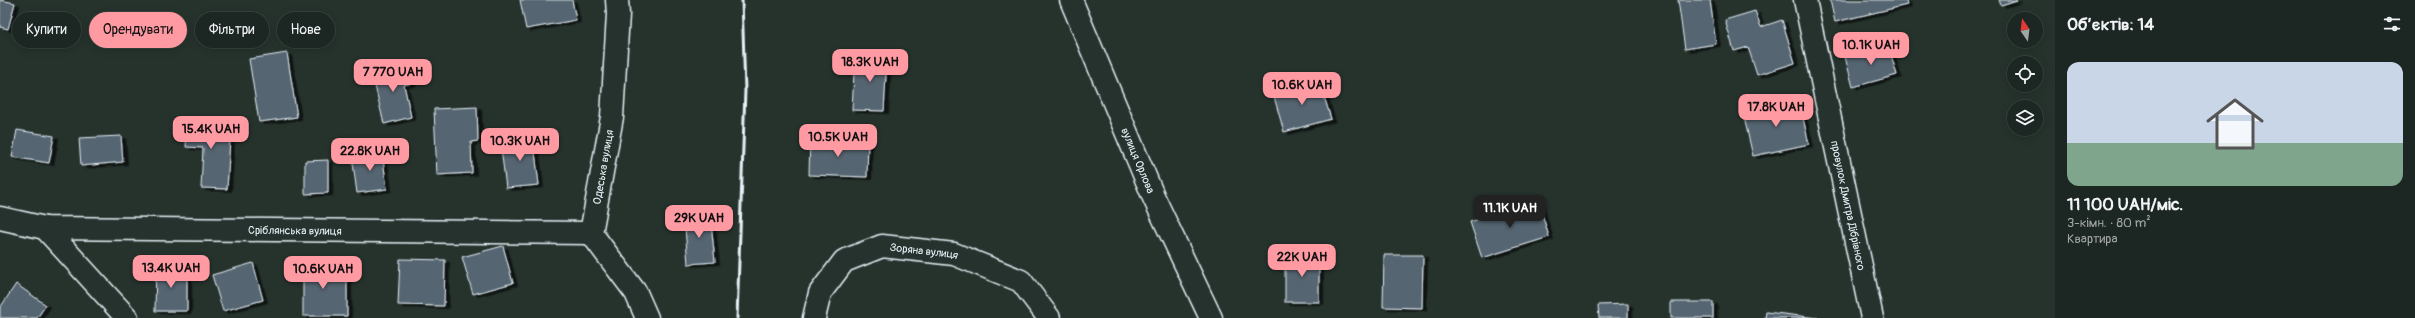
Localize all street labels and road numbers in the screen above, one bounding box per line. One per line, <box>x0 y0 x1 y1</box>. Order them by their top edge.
street label: вулиця Орлова <box>1118 126 1157 195</box>
street label: Одеська вулиця <box>591 129 616 205</box>
street label: провулок Дмитра Дібрівного <box>1828 140 1868 272</box>
street label: Сріблянська вулиця <box>248 224 342 238</box>
street label: Зоряна вулиця <box>889 241 960 262</box>

